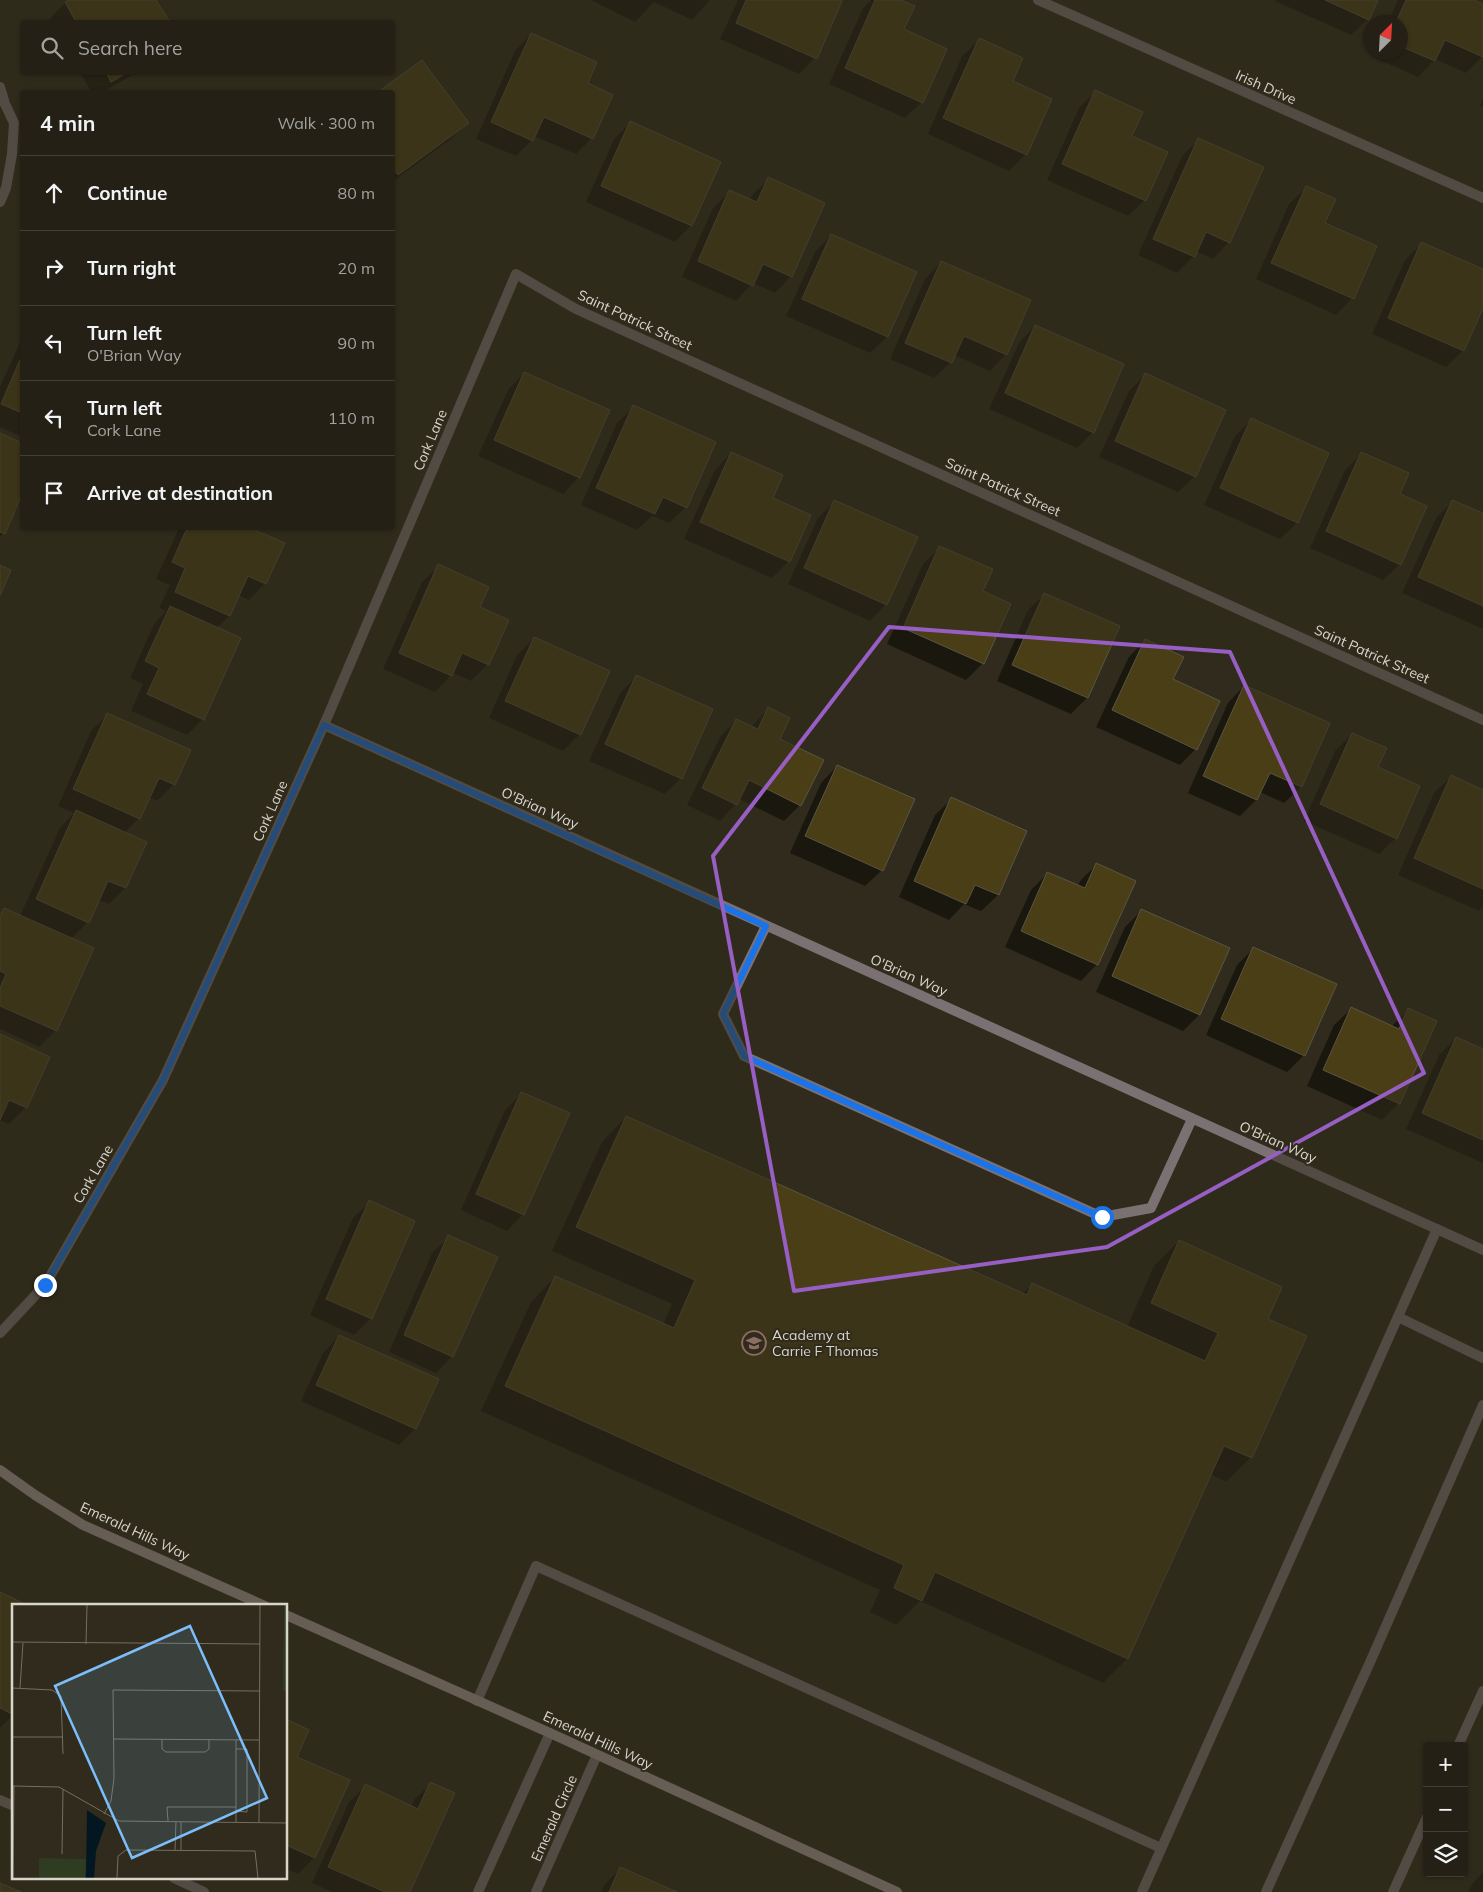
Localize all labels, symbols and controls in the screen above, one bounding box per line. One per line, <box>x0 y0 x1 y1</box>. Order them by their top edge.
north arrow <box>1363 15 1408 60</box>
search box <box>20 20 395 75</box>
icon: search <box>38 34 66 62</box>
text: Search here <box>78 36 182 60</box>
street label: Irish Drive <box>1233 66 1299 108</box>
text: 4 min <box>40 110 95 136</box>
text: Walk · 300 m <box>277 113 375 133</box>
icon: ahead <box>40 179 68 207</box>
text: Continue <box>87 181 167 205</box>
text: 80 m <box>338 183 375 203</box>
icon: right <box>40 254 68 282</box>
text: Turn right <box>87 256 176 280</box>
text: 20 m <box>338 258 375 278</box>
street label: Saint Patrick Street <box>575 286 695 354</box>
text: Turn left <box>87 321 162 345</box>
icon: left <box>40 329 68 357</box>
text: 90 m <box>338 333 375 353</box>
text: O'Brian Way <box>87 345 181 365</box>
text: Turn left <box>87 396 162 420</box>
icon: left <box>40 404 68 432</box>
street label: Cork Lane <box>409 407 451 473</box>
text: 110 m <box>328 408 375 428</box>
text: Cork Lane <box>87 420 161 440</box>
street label: Saint Patrick Street <box>943 454 1063 521</box>
icon: arrive <box>40 479 68 507</box>
text: Arrive at destination <box>87 481 273 505</box>
street label: Saint Patrick Street <box>1312 621 1432 688</box>
street label: Cork Lane <box>249 778 291 844</box>
street label: O'Brian Way <box>499 783 582 833</box>
street label: O'Brian Way <box>868 950 951 1000</box>
street label: O'Brian Way <box>1237 1117 1320 1167</box>
street label: Cork Lane <box>69 1141 117 1207</box>
route start <box>1091 1206 1114 1229</box>
route end <box>34 1274 57 1297</box>
place label: Academy at Carrie F Thomas <box>772 1326 878 1360</box>
school or university icon: Academy at Carrie F Thomas <box>741 1330 767 1356</box>
street label: Emerald Hills Way <box>77 1498 193 1564</box>
inset map <box>12 1604 288 1880</box>
street label: Emerald Hills Way <box>540 1707 656 1773</box>
map controls <box>1423 1742 1468 1877</box>
button: + <box>1423 1742 1468 1787</box>
street label: Emerald Circle <box>527 1772 581 1864</box>
button: − <box>1423 1787 1468 1832</box>
button: layers <box>1423 1832 1468 1877</box>

